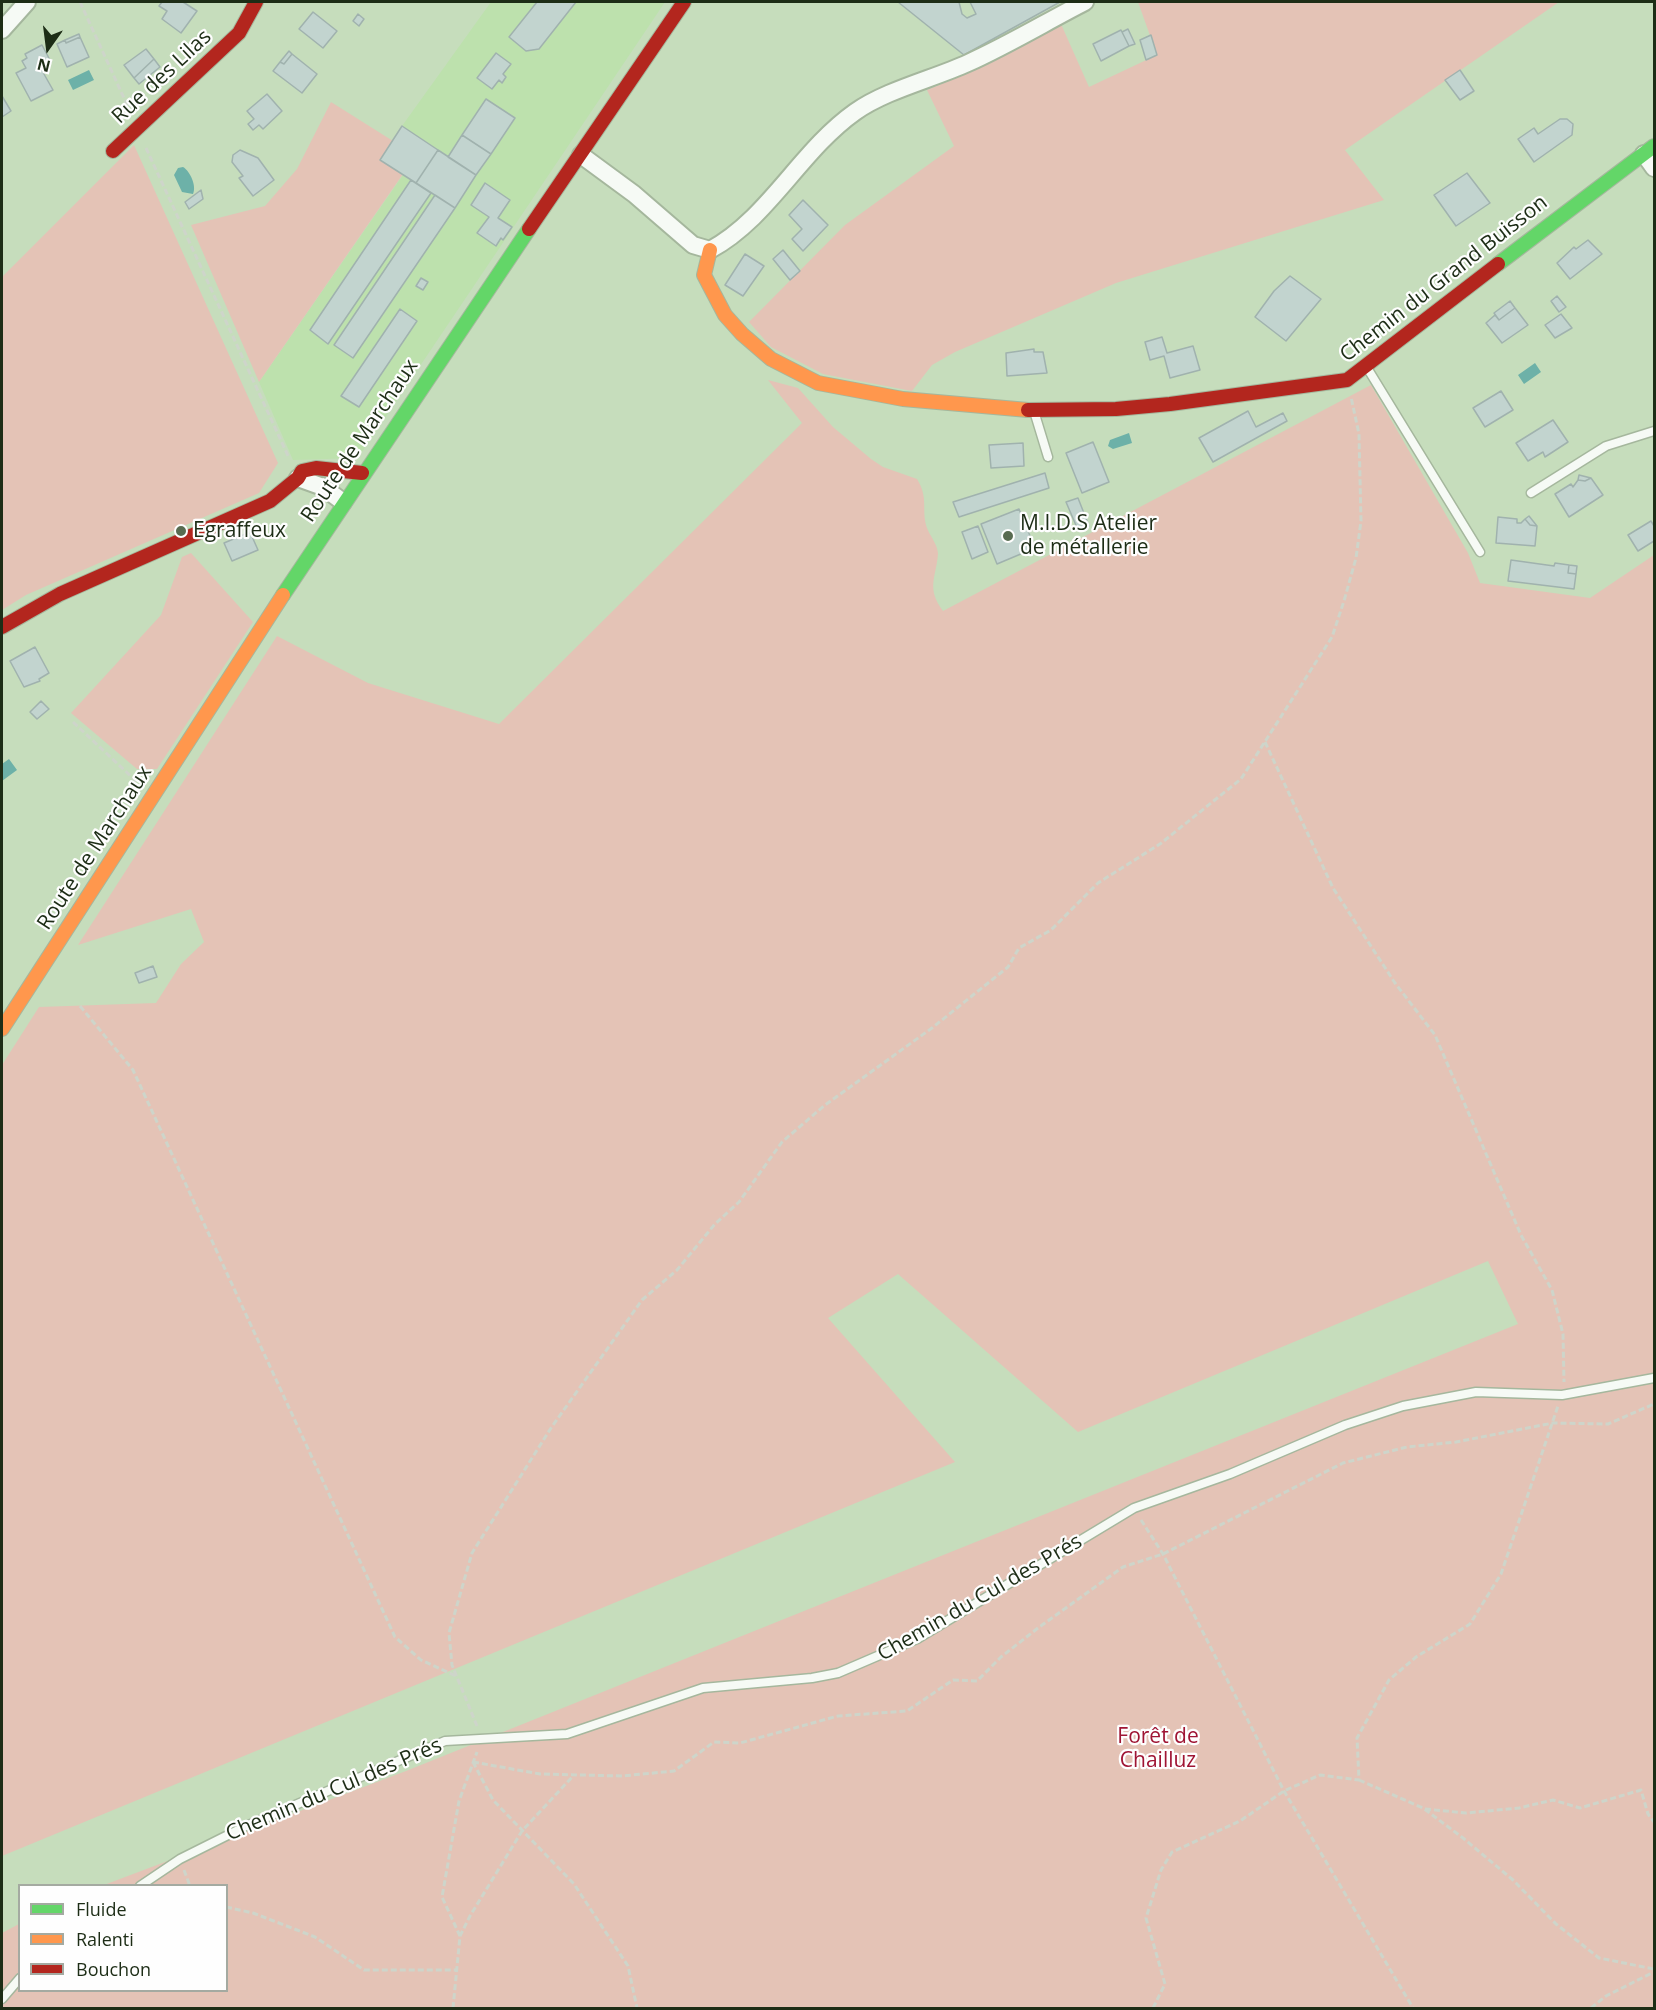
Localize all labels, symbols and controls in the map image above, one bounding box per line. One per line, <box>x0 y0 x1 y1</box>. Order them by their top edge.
north arrow <box>18 18 78 78</box>
street label: Rue des Lilas <box>107 25 217 129</box>
text: N <box>35 53 53 78</box>
street label: Chemin du Grand Buisson <box>1335 190 1553 368</box>
street label: Route de Marchaux <box>296 355 424 527</box>
place label: M.I.D.S Atelier de métallerie <box>1020 511 1157 561</box>
place label: Egraffeux <box>193 518 286 544</box>
marker: Egraffeux <box>174 524 188 538</box>
marker: M.I.D.S Atelier de métallerie <box>1001 529 1015 543</box>
street label: Route de Marchaux <box>32 761 158 935</box>
street label: Chemin du Cul des Prés <box>873 1529 1087 1667</box>
park label: Forêt de Chailluz <box>1117 1724 1199 1774</box>
street label: Chemin du Cul des Prés <box>222 1733 446 1847</box>
legend <box>18 1884 228 1992</box>
text: Fluide <box>76 1897 127 1921</box>
text: Ralenti <box>76 1927 134 1951</box>
text: Bouchon <box>76 1957 151 1981</box>

